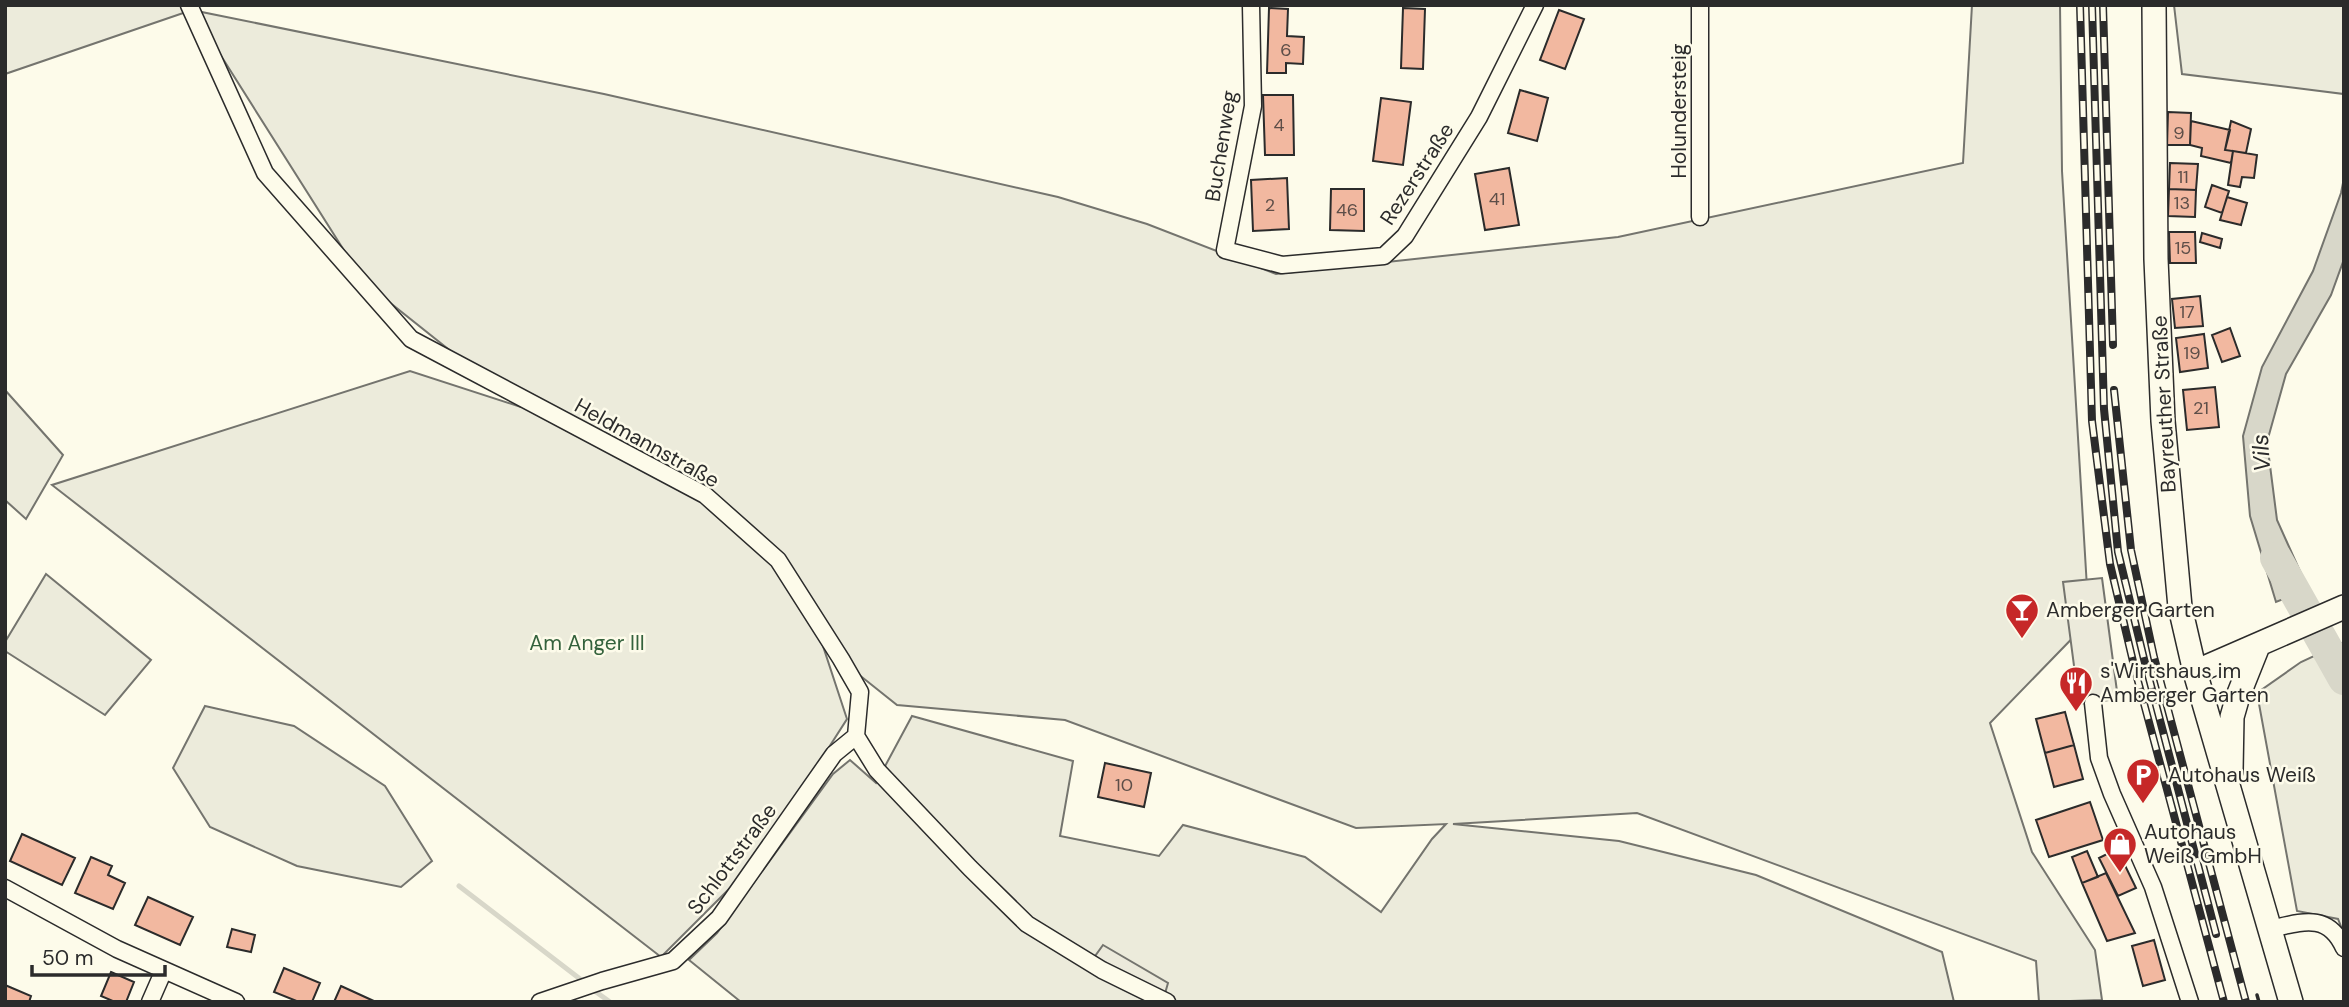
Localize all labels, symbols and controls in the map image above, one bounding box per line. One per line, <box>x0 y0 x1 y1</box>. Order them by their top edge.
house number: 6 <box>1280 38 1292 62</box>
street label: Holundersteig <box>1665 43 1693 179</box>
street label: Buchenweg <box>1198 88 1244 203</box>
house number: 4 <box>1274 113 1285 137</box>
street label: Rezerstraße <box>1374 118 1460 230</box>
house number: 9 <box>2173 121 2185 145</box>
house number: 11 <box>2177 165 2189 189</box>
house number: 41 <box>1489 187 1505 211</box>
house number: 13 <box>2174 191 2190 215</box>
house number: 2 <box>1265 193 1275 217</box>
house number: 46 <box>1336 198 1358 222</box>
house number: 15 <box>2175 236 2191 260</box>
house number: 17 <box>2179 300 2195 324</box>
street label: Bayreuther Straße <box>2145 315 2183 493</box>
house number: 19 <box>2184 341 2200 365</box>
street label: Heldmannstraße <box>570 392 724 494</box>
house number: 21 <box>2193 396 2209 420</box>
water label: Vils <box>2245 433 2277 473</box>
bar icon: Amberger Garten <box>2003 591 2041 640</box>
place label: Amberger Garten <box>2046 596 2215 624</box>
park label: Am Anger III <box>529 629 645 657</box>
place label: s'Wirtshaus im Amberger Garten <box>2100 657 2269 709</box>
restaurant icon: s'Wirtshaus im Amberger Garten <box>2057 664 2095 713</box>
parking icon: Autohaus Weiß <box>2124 756 2162 805</box>
place label: Autohaus Weiß <box>2168 761 2316 789</box>
house number: 10 <box>1115 773 1133 797</box>
street label: Schlottstraße <box>681 798 783 920</box>
place label: Autohaus Weiß GmbH <box>2144 818 2262 870</box>
shop icon: Autohaus Weiß GmbH <box>2101 825 2139 874</box>
scale bar <box>32 934 164 978</box>
text: 50 m <box>42 944 93 972</box>

